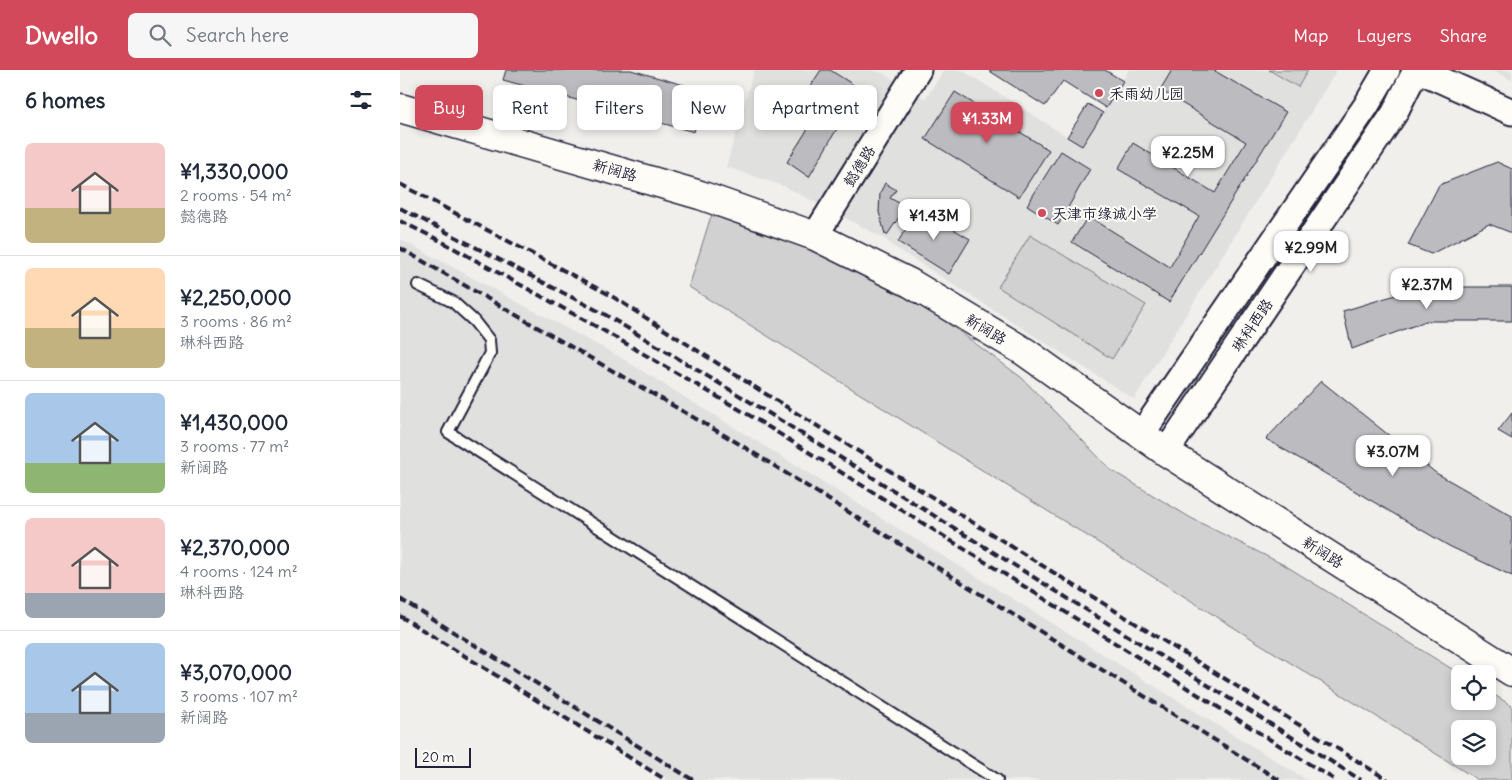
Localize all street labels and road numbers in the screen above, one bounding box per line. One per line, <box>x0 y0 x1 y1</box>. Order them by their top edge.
street label: 懿德路 <box>839 142 879 190</box>
street label: 新阔路 <box>591 155 639 185</box>
street label: 琳科西路 <box>1227 295 1277 355</box>
street label: 新阔路 <box>962 309 1010 349</box>
street label: 新阔路 <box>1299 532 1347 572</box>

